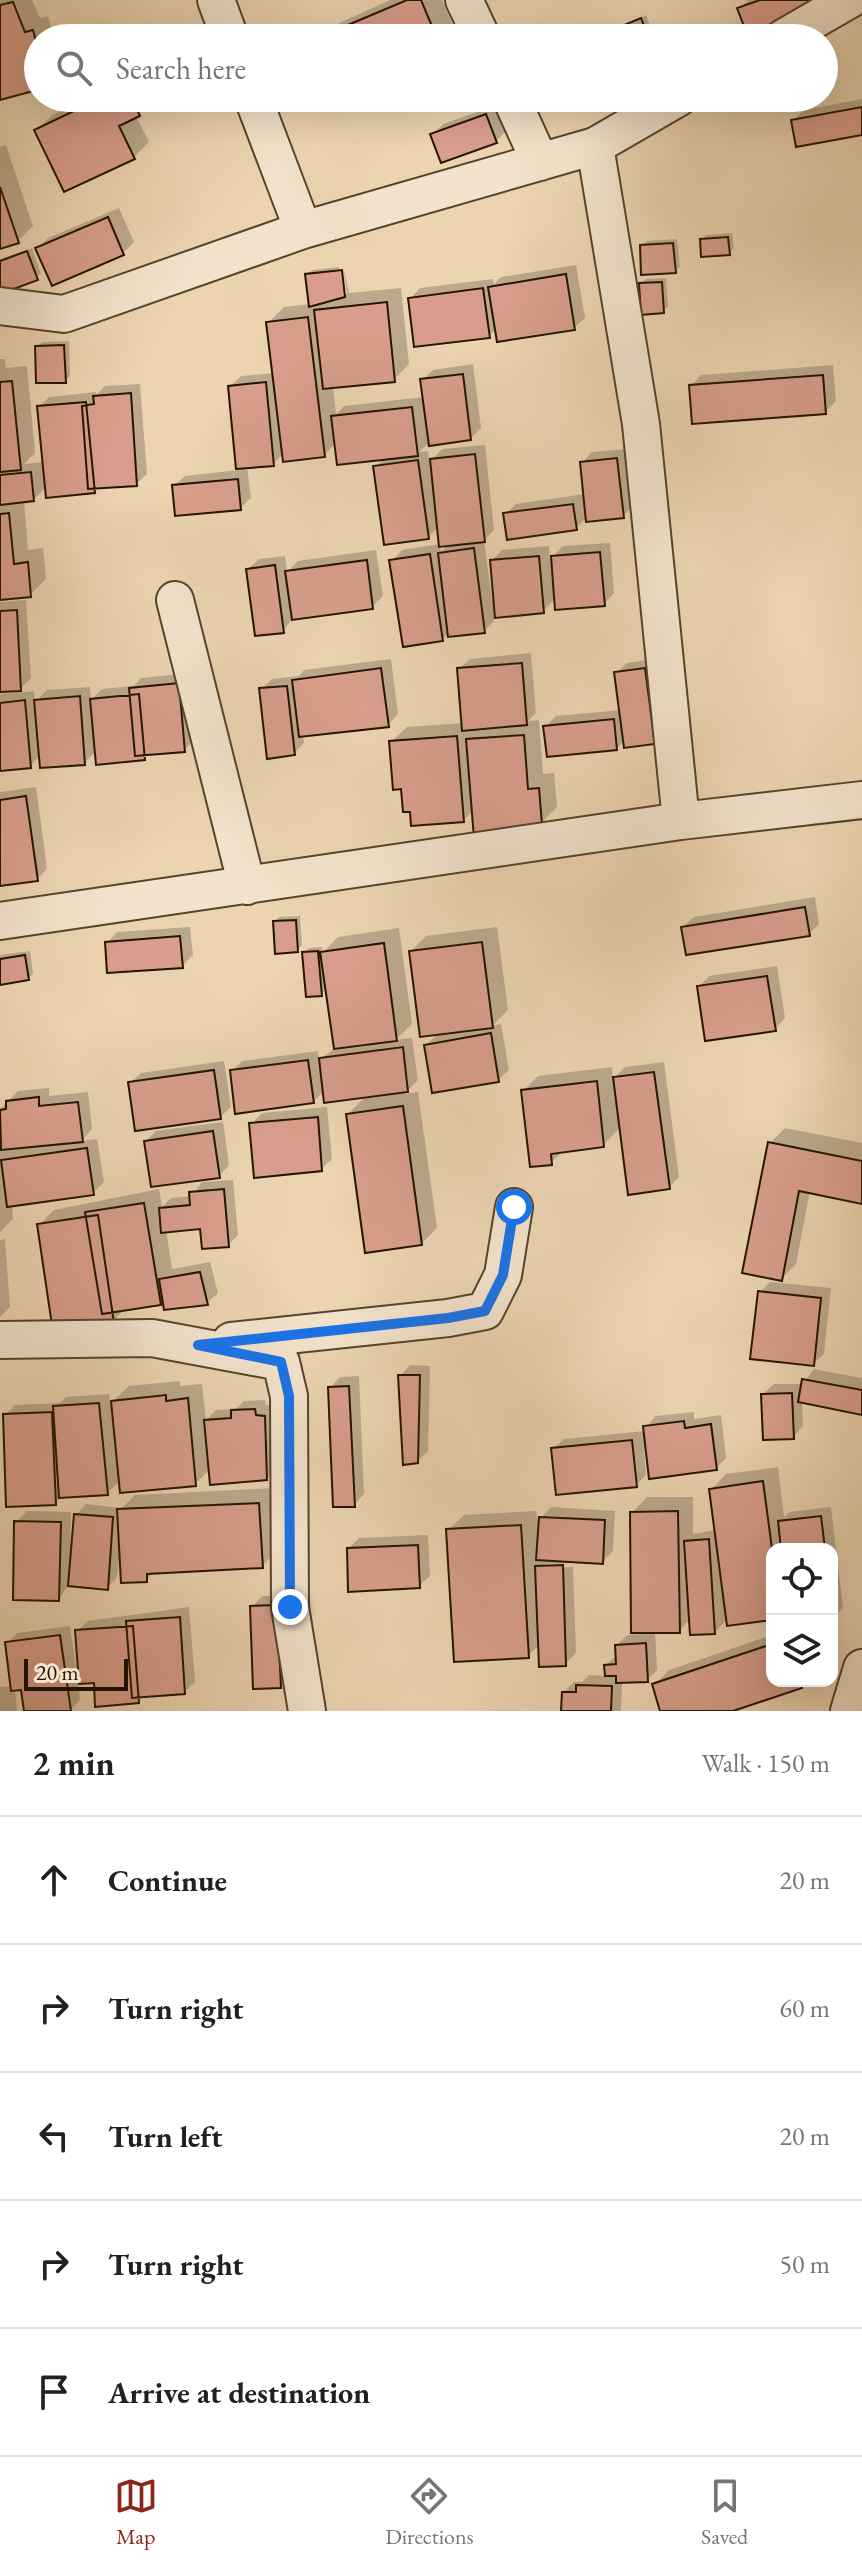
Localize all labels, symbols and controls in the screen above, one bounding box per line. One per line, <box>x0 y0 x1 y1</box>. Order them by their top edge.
search box <box>24 24 838 112</box>
icon: search <box>52 46 96 90</box>
text: Search here <box>116 49 246 88</box>
route start <box>496 1189 532 1225</box>
map controls <box>766 1543 838 1687</box>
button: locate <box>766 1543 838 1615</box>
route end <box>272 1589 308 1625</box>
button: layers <box>766 1615 838 1687</box>
scale bar <box>24 1655 128 1691</box>
text: 20 m <box>36 1658 79 1687</box>
text: 2 min <box>32 1741 115 1785</box>
text: Walk · 150 m <box>702 1746 830 1780</box>
icon: ahead <box>32 1858 76 1902</box>
text: Continue <box>108 1861 227 1900</box>
text: 20 m <box>780 1863 830 1897</box>
icon: right <box>32 1986 76 2030</box>
text: Turn right <box>108 1989 244 2028</box>
text: 60 m <box>780 1991 830 2025</box>
icon: left <box>32 2114 76 2158</box>
text: Turn left <box>108 2117 222 2156</box>
text: 20 m <box>780 2119 830 2153</box>
icon: right <box>32 2242 76 2286</box>
text: Turn right <box>108 2245 244 2284</box>
text: 50 m <box>780 2247 830 2281</box>
icon: arrive <box>32 2370 76 2414</box>
text: Arrive at destination <box>108 2373 370 2412</box>
tab: Map <box>114 2474 158 2551</box>
tab: Directions <box>385 2474 474 2551</box>
tab: Saved <box>701 2474 748 2551</box>

